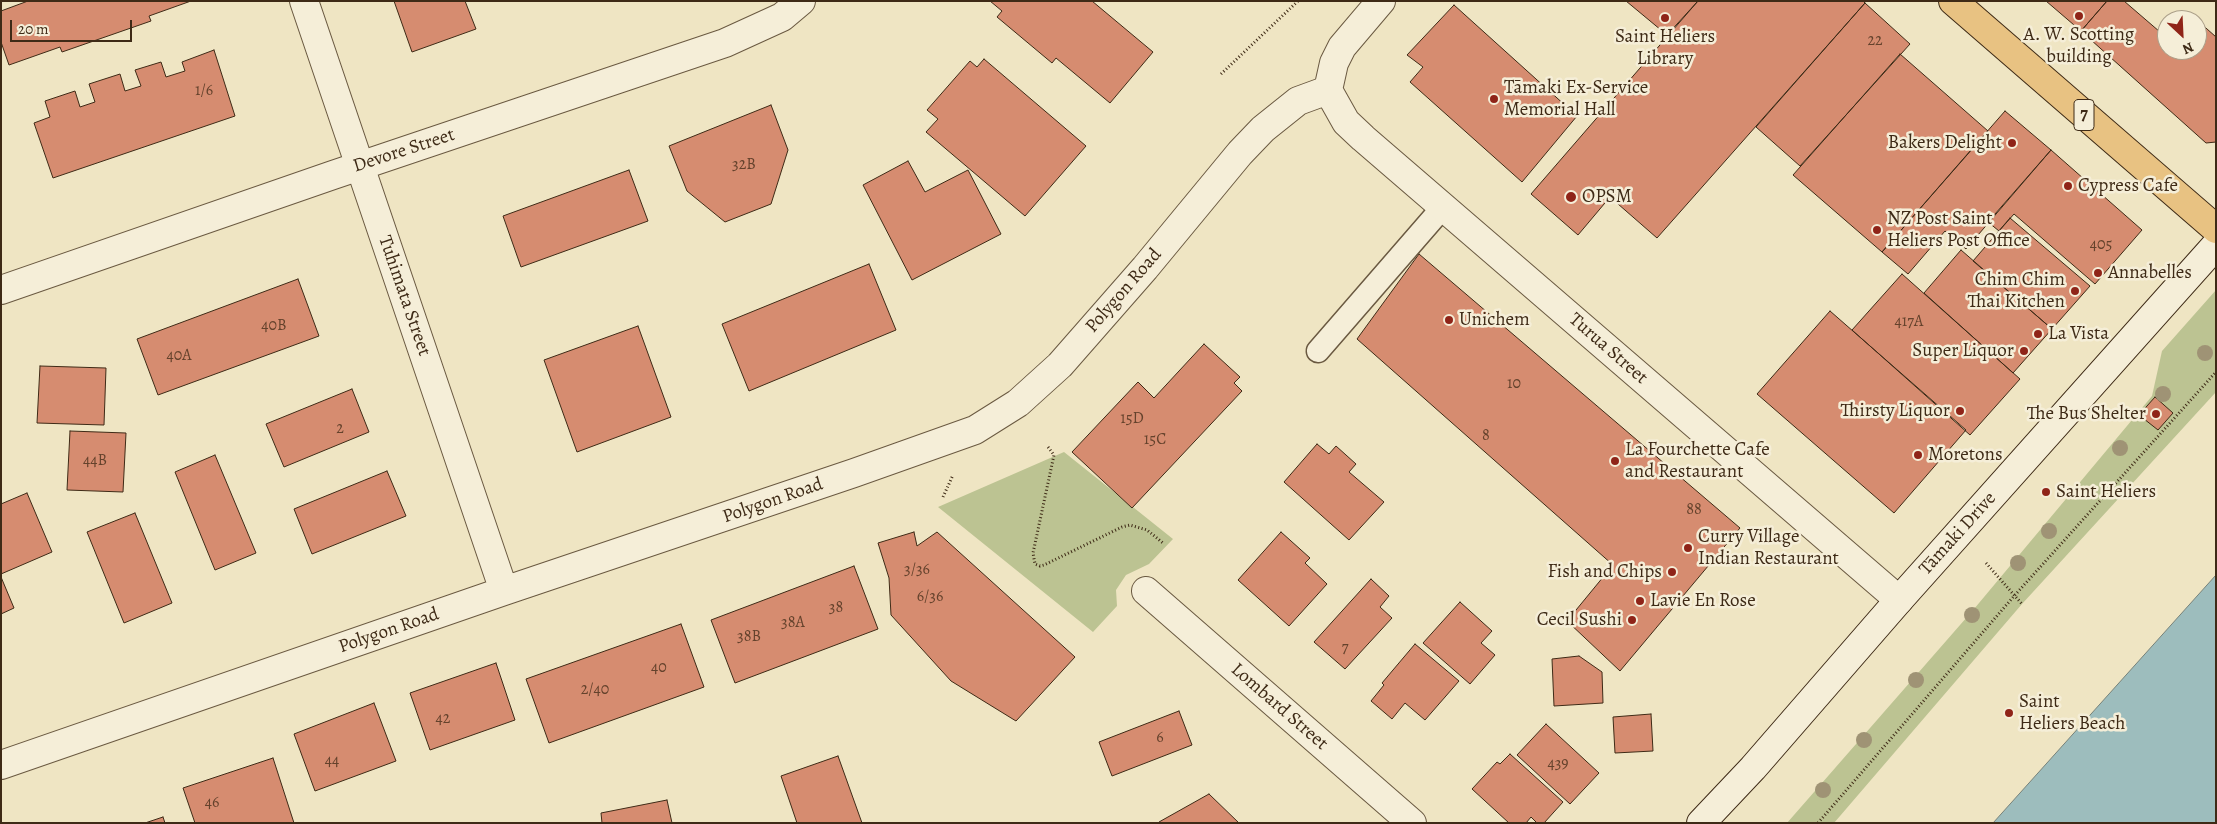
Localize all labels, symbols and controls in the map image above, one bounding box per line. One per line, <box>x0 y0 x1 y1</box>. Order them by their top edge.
scale bar <box>12 10 135 42</box>
marker: A. W. Scotting building <box>2073 10 2085 22</box>
north arrow <box>2157 10 2207 60</box>
marker: Saint Heliers Library <box>1659 12 1671 24</box>
text: 20 m <box>18 19 49 39</box>
place label: A. W. Scotting building <box>2024 24 2134 68</box>
place label: Saint Heliers Library <box>1615 26 1715 70</box>
house number: 22 <box>1867 31 1883 51</box>
text: N <box>2179 37 2197 59</box>
place label: Tāmaki Ex-Service Memorial Hall <box>1504 77 1648 121</box>
house number: 1/6 <box>195 81 213 101</box>
marker: Tāmaki Ex-Service Memorial Hall <box>1488 93 1500 105</box>
road number: 7 <box>2074 100 2094 130</box>
street label: Devore Street <box>350 124 458 178</box>
place label: Bakers Delight <box>1888 132 2002 154</box>
marker: Bakers Delight <box>2006 137 2018 149</box>
house number: 32B <box>732 155 756 175</box>
place label: Cypress Cafe <box>2078 175 2178 197</box>
marker: Cypress Cafe <box>2062 180 2074 192</box>
place label: OPSM <box>1582 186 1632 208</box>
marker: OPSM <box>1564 190 1578 204</box>
place label: NZ Post Saint Heliers Post Office <box>1887 208 2030 252</box>
marker: NZ Post Saint Heliers Post Office <box>1871 224 1883 236</box>
street label: Tuhimata Street <box>373 233 435 359</box>
house number: 405 <box>2090 235 2112 255</box>
street label: Polygon Road <box>1081 244 1167 338</box>
place label: Annabelles <box>2108 262 2192 284</box>
marker: Annabelles <box>2092 267 2104 279</box>
place label: Chim Chim Thai Kitchen <box>1968 269 2065 313</box>
marker: Chim Chim Thai Kitchen <box>2069 285 2081 297</box>
place label: Unichem <box>1459 309 1530 331</box>
street label: Turua Street <box>1564 309 1652 389</box>
house number: 417A <box>1895 312 1923 332</box>
marker: Unichem <box>1443 314 1455 326</box>
house number: 40B <box>261 316 287 336</box>
place label: La Vista <box>2048 323 2109 345</box>
marker: La Vista <box>2032 328 2044 340</box>
place label: Super Liquor <box>1912 340 2014 362</box>
marker: Super Liquor <box>2018 345 2030 357</box>
house number: 40A <box>166 346 192 366</box>
house number: 10 <box>1507 374 1521 394</box>
place label: Thirsty Liquor <box>1841 400 1950 422</box>
place label: The Bus Shelter <box>2027 403 2146 425</box>
marker: Thirsty Liquor <box>1954 405 1966 417</box>
marker: The Bus Shelter <box>2150 408 2162 420</box>
house number: 15D <box>1120 409 1144 429</box>
house number: 2 <box>336 419 344 439</box>
house number: 8 <box>1482 426 1490 446</box>
house number: 15C <box>1144 430 1166 450</box>
place label: La Fourchette Cafe and Restaurant <box>1625 439 1770 483</box>
place label: Moretons <box>1928 444 2003 466</box>
marker: Moretons <box>1912 449 1924 461</box>
house number: 44B <box>83 451 107 471</box>
marker: La Fourchette Cafe and Restaurant <box>1609 455 1621 467</box>
street label: Polygon Road <box>720 473 826 529</box>
place label: Saint Heliers <box>2056 481 2156 503</box>
marker: Saint Heliers <box>2040 486 2052 498</box>
street label: Tāmaki Drive <box>1915 488 2001 580</box>
house number: 88 <box>1686 500 1702 520</box>
place label: Curry Village Indian Restaurant <box>1698 526 1839 570</box>
marker: Curry Village Indian Restaurant <box>1682 542 1694 554</box>
house number: 3/36 <box>904 560 930 580</box>
place label: Fish and Chips <box>1547 561 1662 583</box>
marker: Fish and Chips <box>1666 566 1678 578</box>
house number: 6/36 <box>917 587 943 607</box>
place label: Lavie En Rose <box>1650 590 1756 612</box>
marker: Lavie En Rose <box>1634 595 1646 607</box>
house number: 38 <box>829 598 843 618</box>
street label: Polygon Road <box>336 603 442 659</box>
place label: Cecil Sushi <box>1537 609 1622 631</box>
house number: 38A <box>781 613 805 633</box>
marker: Cecil Sushi <box>1626 614 1638 626</box>
house number: 38B <box>737 627 761 647</box>
house number: 7 <box>1342 638 1348 658</box>
house number: 40 <box>651 658 667 678</box>
street label: Lombard Street <box>1226 659 1332 755</box>
house number: 2/40 <box>581 680 609 700</box>
place label: Saint Heliers Beach <box>2019 691 2125 735</box>
marker: Saint Heliers Beach <box>2003 707 2015 719</box>
house number: 42 <box>436 709 450 729</box>
house number: 6 <box>1156 728 1164 748</box>
house number: 44 <box>325 751 339 771</box>
house number: 439 <box>1547 754 1569 774</box>
house number: 46 <box>205 793 219 813</box>

